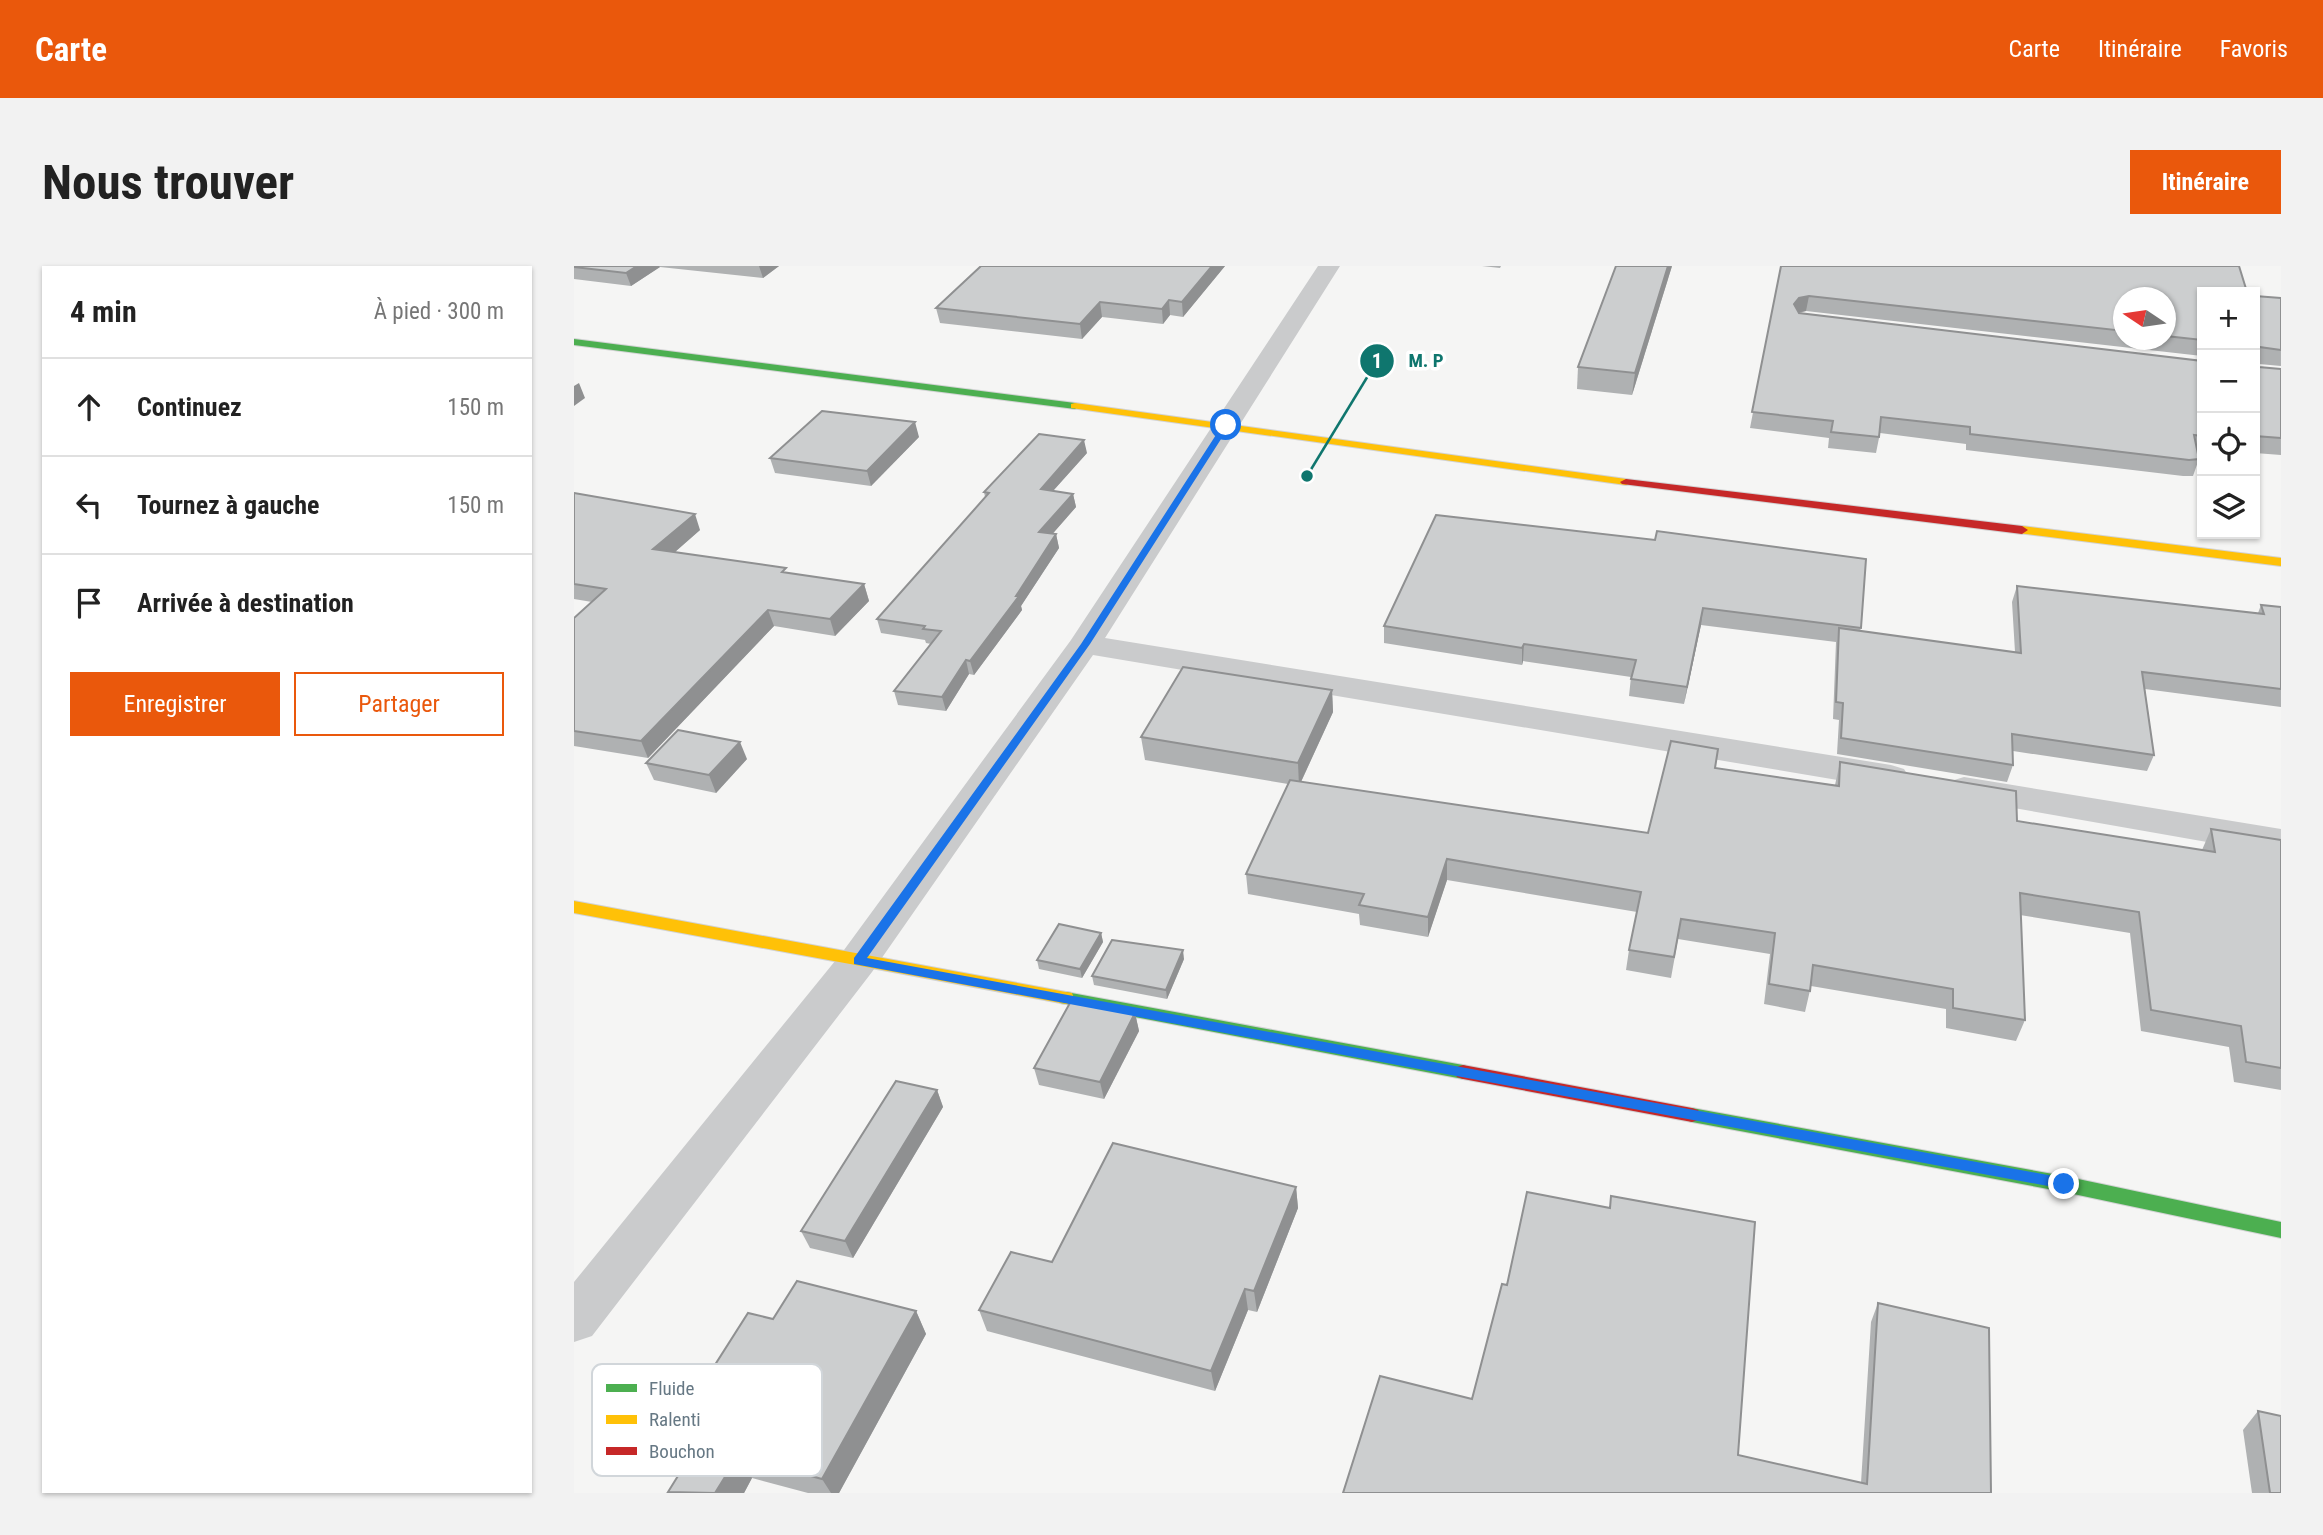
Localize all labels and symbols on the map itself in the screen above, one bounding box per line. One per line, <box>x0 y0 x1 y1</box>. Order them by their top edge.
north arrow <box>2113 287 2176 350</box>
callout: M. P <box>1359 341 1457 381</box>
text: 1 <box>1372 349 1382 373</box>
text: M. P <box>1408 349 1444 372</box>
route start <box>1210 409 1241 440</box>
route end <box>2048 1168 2079 1199</box>
legend <box>592 1364 822 1476</box>
text: Fluide <box>649 1377 694 1400</box>
text: Ralenti <box>649 1408 701 1431</box>
text: Bouchon <box>649 1440 715 1463</box>

